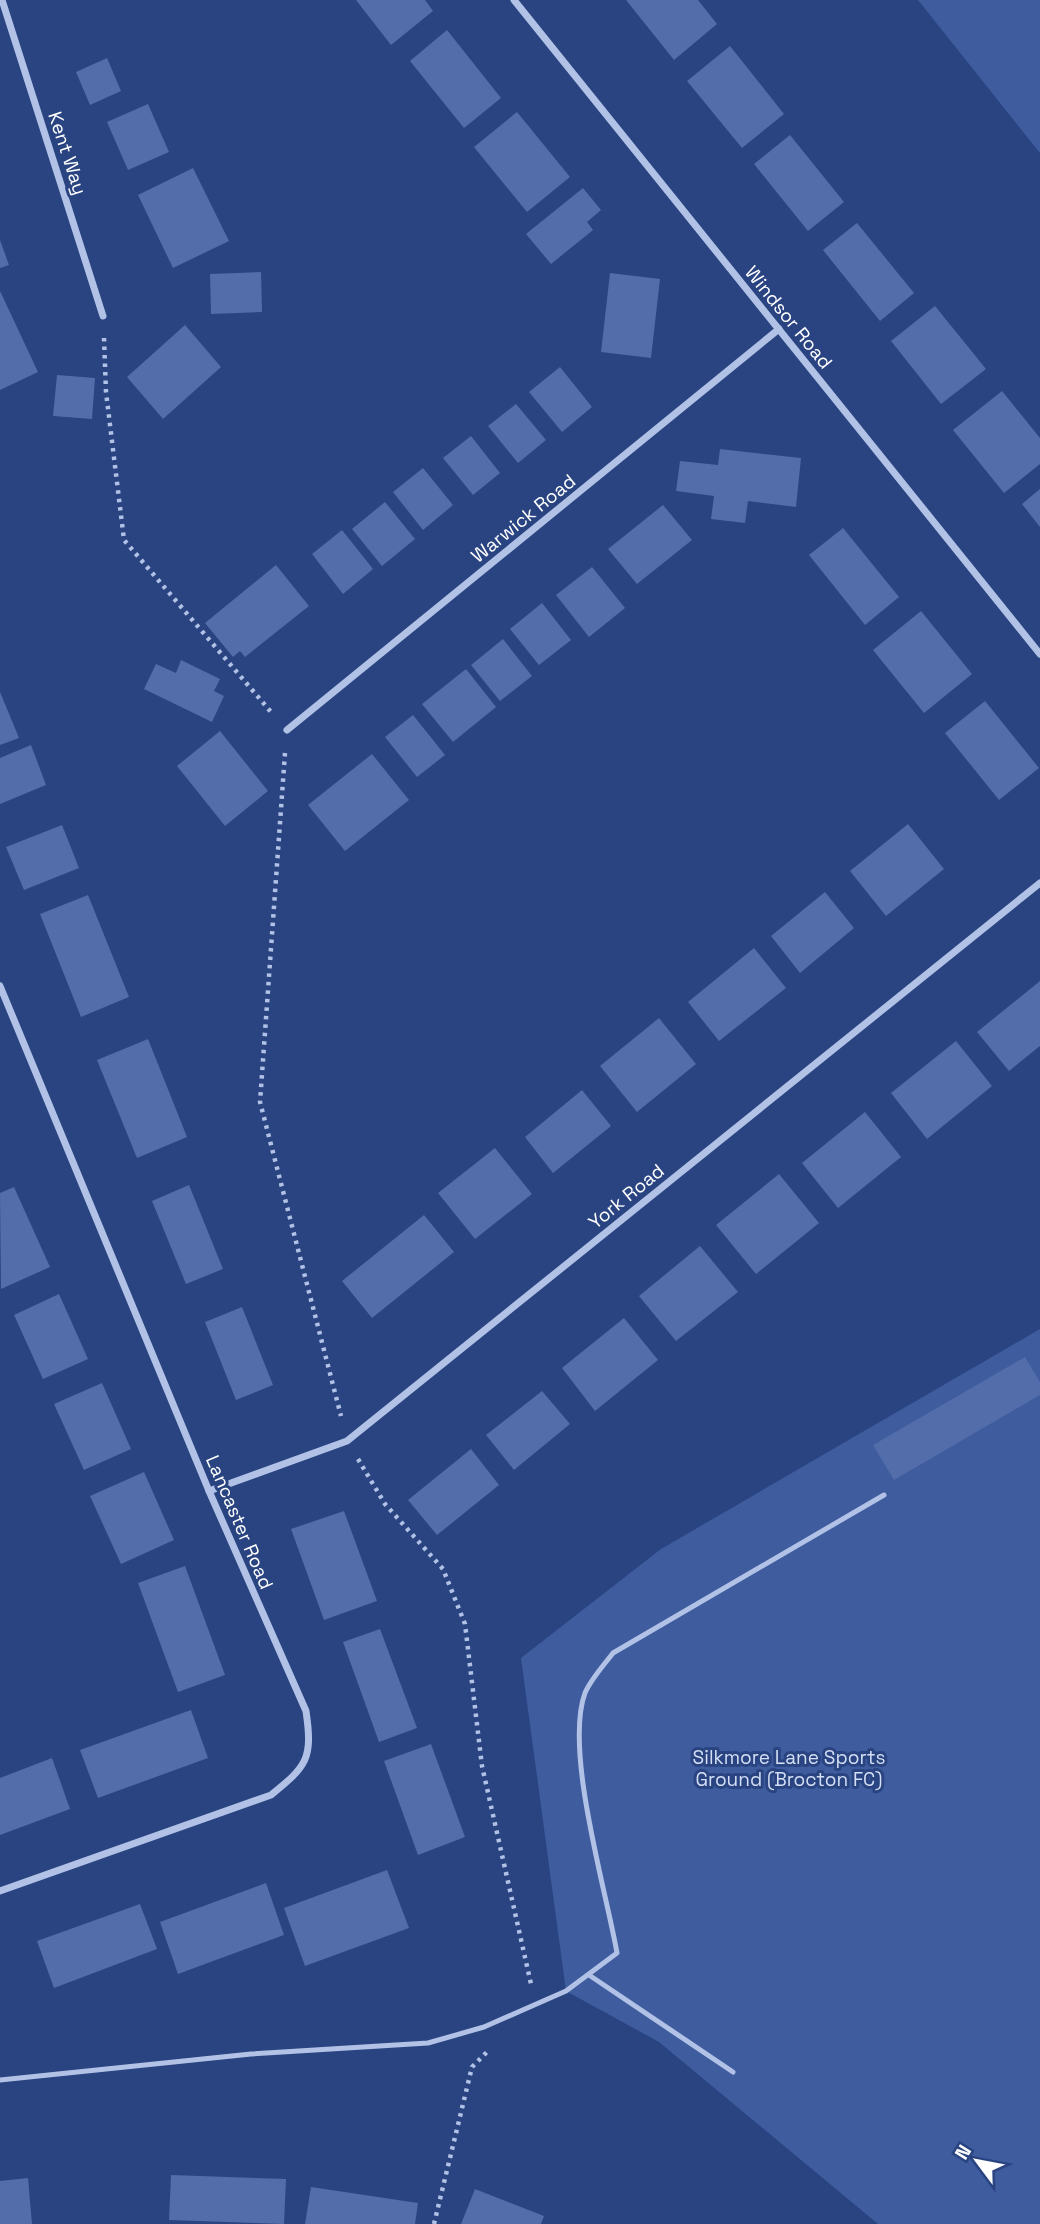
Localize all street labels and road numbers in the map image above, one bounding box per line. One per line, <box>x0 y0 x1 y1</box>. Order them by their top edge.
street label: Kent Way <box>42 108 93 198</box>
street label: Windsor Road <box>739 261 838 374</box>
street label: Warwick Road <box>466 469 581 568</box>
street label: York Road <box>583 1158 669 1235</box>
street label: Lancaster Road <box>200 1451 279 1593</box>

